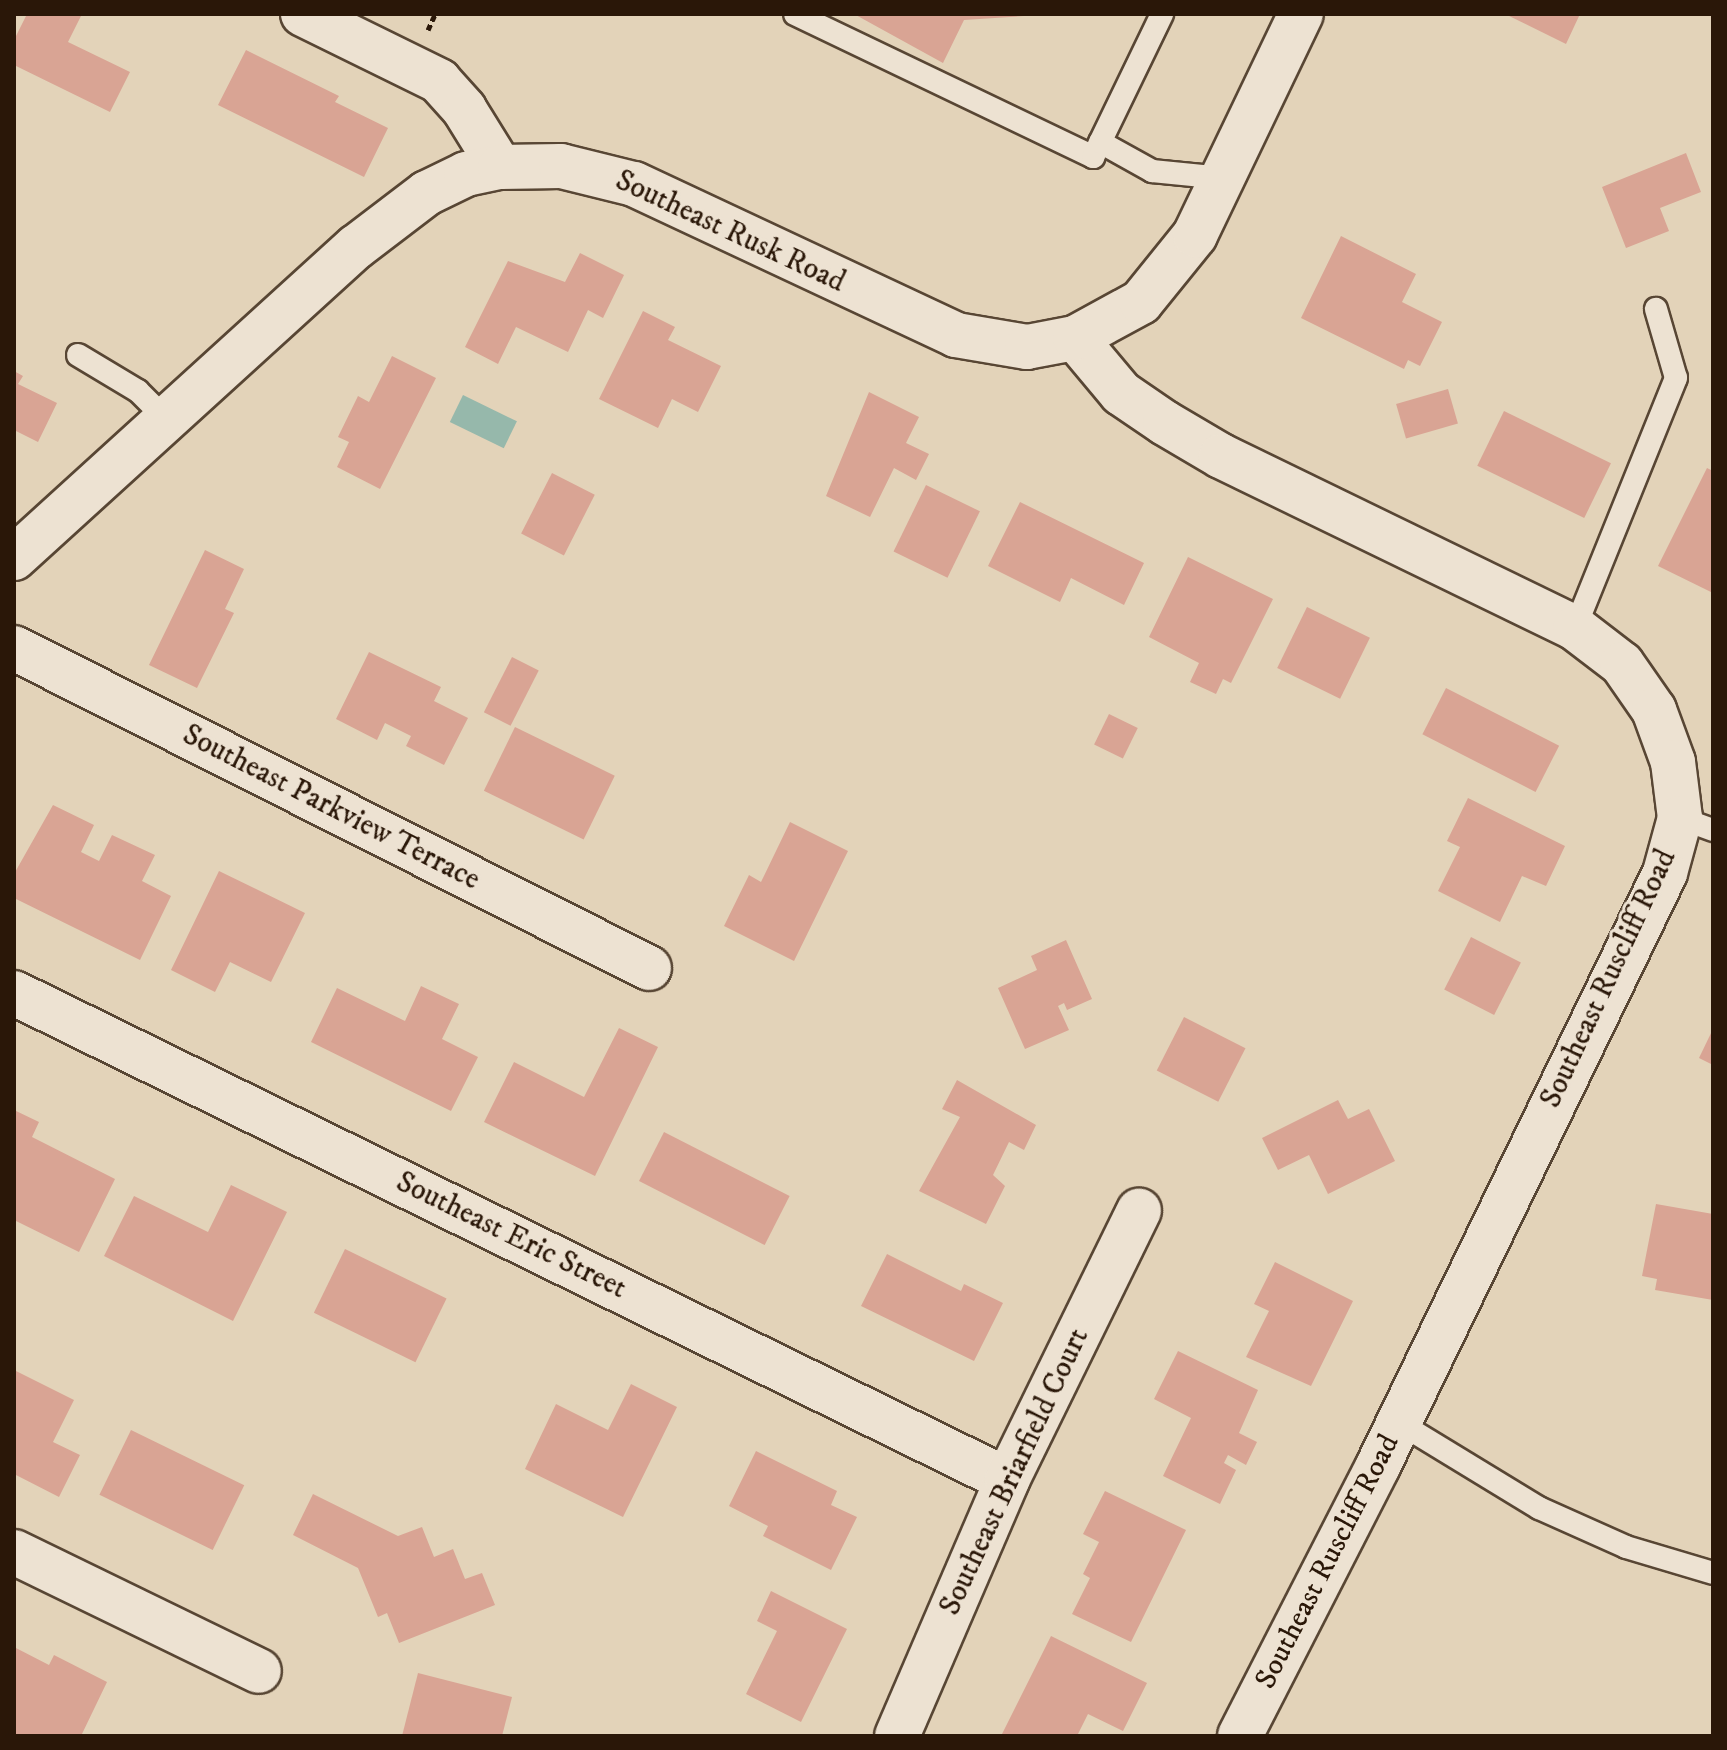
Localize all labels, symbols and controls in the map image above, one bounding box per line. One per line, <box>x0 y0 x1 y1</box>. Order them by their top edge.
street label: Southeast Rusk Road <box>609 163 851 301</box>
street label: Southeast Parkview Terrace <box>176 717 486 899</box>
street label: Southeast Ruscliff Road <box>1533 844 1685 1114</box>
street label: Southeast Eric Street <box>390 1165 632 1307</box>
street label: Southeast Briarfield Court <box>933 1323 1097 1621</box>
street label: Southeast Ruscliff Road <box>1248 1429 1408 1695</box>

